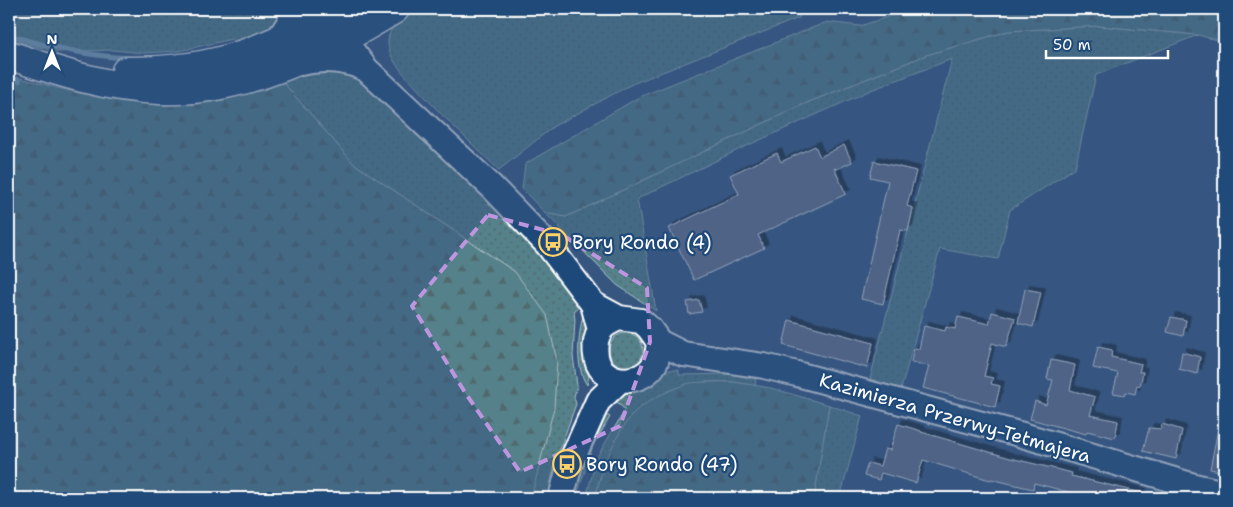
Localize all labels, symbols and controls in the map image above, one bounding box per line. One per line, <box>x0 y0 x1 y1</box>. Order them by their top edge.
north arrow <box>28 28 78 78</box>
scale bar <box>1046 28 1168 60</box>
text: N <box>46 30 58 48</box>
text: 50 m <box>1053 35 1091 55</box>
bus stop icon: Bory Rondo (4) <box>538 227 568 257</box>
place label: Bory Rondo (4) <box>572 230 712 255</box>
street label: Kazimierza Przerwy-Tetmajera <box>816 367 1094 469</box>
bus stop icon: Bory Rondo (47) <box>552 449 582 479</box>
place label: Bory Rondo (47) <box>586 452 737 477</box>

